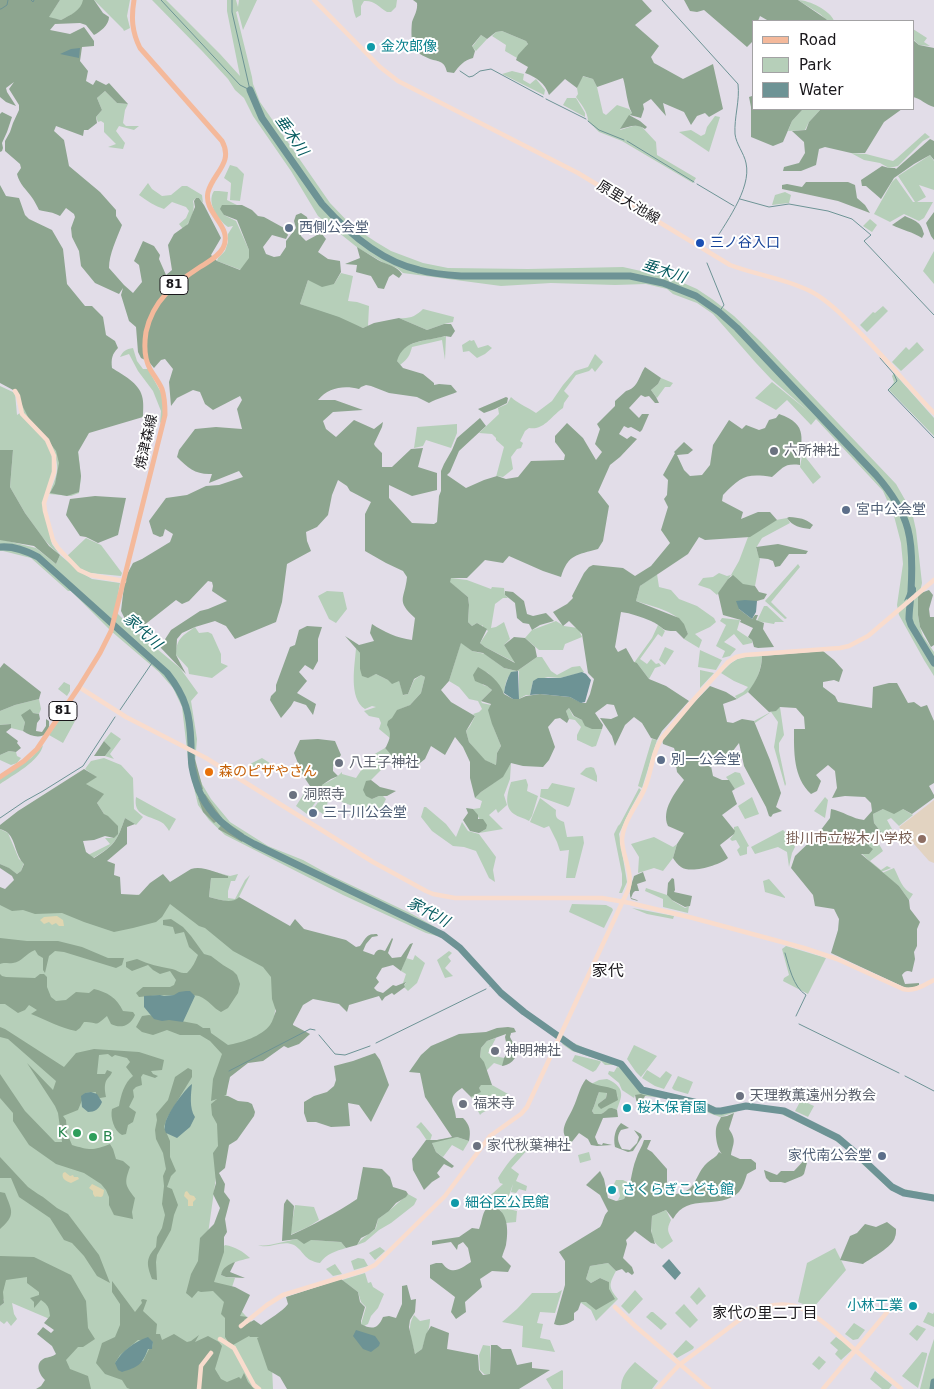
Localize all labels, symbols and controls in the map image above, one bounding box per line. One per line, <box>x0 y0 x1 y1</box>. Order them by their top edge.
legend <box>752 20 914 110</box>
text: Road <box>799 31 837 49</box>
place label: 金次郎像 <box>381 39 437 55</box>
marker: 金次郎像 <box>365 41 377 53</box>
text: Park <box>799 56 831 74</box>
text: Water <box>799 81 843 99</box>
water label: 垂木川 <box>271 112 311 160</box>
street label: 原里大池線 <box>594 178 662 228</box>
place label: 西側公会堂 <box>299 220 369 236</box>
marker: 西側公会堂 <box>283 222 295 234</box>
place label: 三ノ谷入口 <box>710 235 780 251</box>
marker: 三ノ谷入口 <box>694 237 706 249</box>
water label: 垂木川 <box>640 256 688 288</box>
road number: 81 <box>160 276 188 294</box>
street label: 焼津森線 <box>133 413 161 471</box>
place label: 六所神社 <box>784 443 840 459</box>
marker: 六所神社 <box>768 445 780 457</box>
place label: 宮中公会堂 <box>856 502 926 518</box>
marker: 宮中公会堂 <box>840 504 852 516</box>
water label: 家代川 <box>119 610 165 654</box>
road number: 81 <box>49 701 77 720</box>
place label: 別一公会堂 <box>671 752 741 768</box>
marker: 別一公会堂 <box>655 754 667 766</box>
place label: 八王子神社 <box>349 755 419 771</box>
marker: 八王子神社 <box>333 757 345 769</box>
place label: 森のピザやさん <box>219 764 317 780</box>
marker: 森のピザやさん <box>203 766 215 778</box>
place label: 洞照寺 <box>303 787 345 803</box>
marker: 洞照寺 <box>287 789 299 801</box>
place label: 三十川公会堂 <box>323 805 407 821</box>
marker: 三十川公会堂 <box>307 807 319 819</box>
place label: 掛川市立桜木小学校 <box>786 831 912 847</box>
marker: 掛川市立桜木小学校 <box>916 833 928 845</box>
water label: 家代川 <box>404 894 452 932</box>
district label: 家代 <box>592 962 624 982</box>
place label: 神明神社 <box>505 1043 561 1059</box>
marker: 神明神社 <box>489 1045 501 1057</box>
place label: 天理教薫遠州分教会 <box>750 1088 876 1104</box>
marker: 天理教薫遠州分教会 <box>734 1090 746 1102</box>
place label: 福来寺 <box>473 1096 515 1112</box>
marker: 福来寺 <box>457 1098 469 1110</box>
place label: 桜木保育園 <box>637 1100 707 1116</box>
marker: 桜木保育園 <box>621 1102 633 1114</box>
place label: K <box>58 1125 67 1141</box>
marker: K <box>71 1127 83 1139</box>
place label: B <box>103 1129 113 1145</box>
marker: B <box>87 1131 99 1143</box>
place label: 家代秋葉神社 <box>487 1138 571 1154</box>
marker: 家代秋葉神社 <box>471 1140 483 1152</box>
place label: 家代南公会堂 <box>788 1148 872 1164</box>
marker: 家代南公会堂 <box>876 1150 888 1162</box>
place label: さくらぎこども館 <box>622 1182 734 1198</box>
marker: さくらぎこども館 <box>606 1184 618 1196</box>
place label: 細谷区公民館 <box>465 1195 549 1211</box>
marker: 細谷区公民館 <box>449 1197 461 1209</box>
place label: 小林工業 <box>847 1298 903 1314</box>
marker: 小林工業 <box>907 1300 919 1312</box>
district label: 家代の里二丁目 <box>713 1305 817 1323</box>

